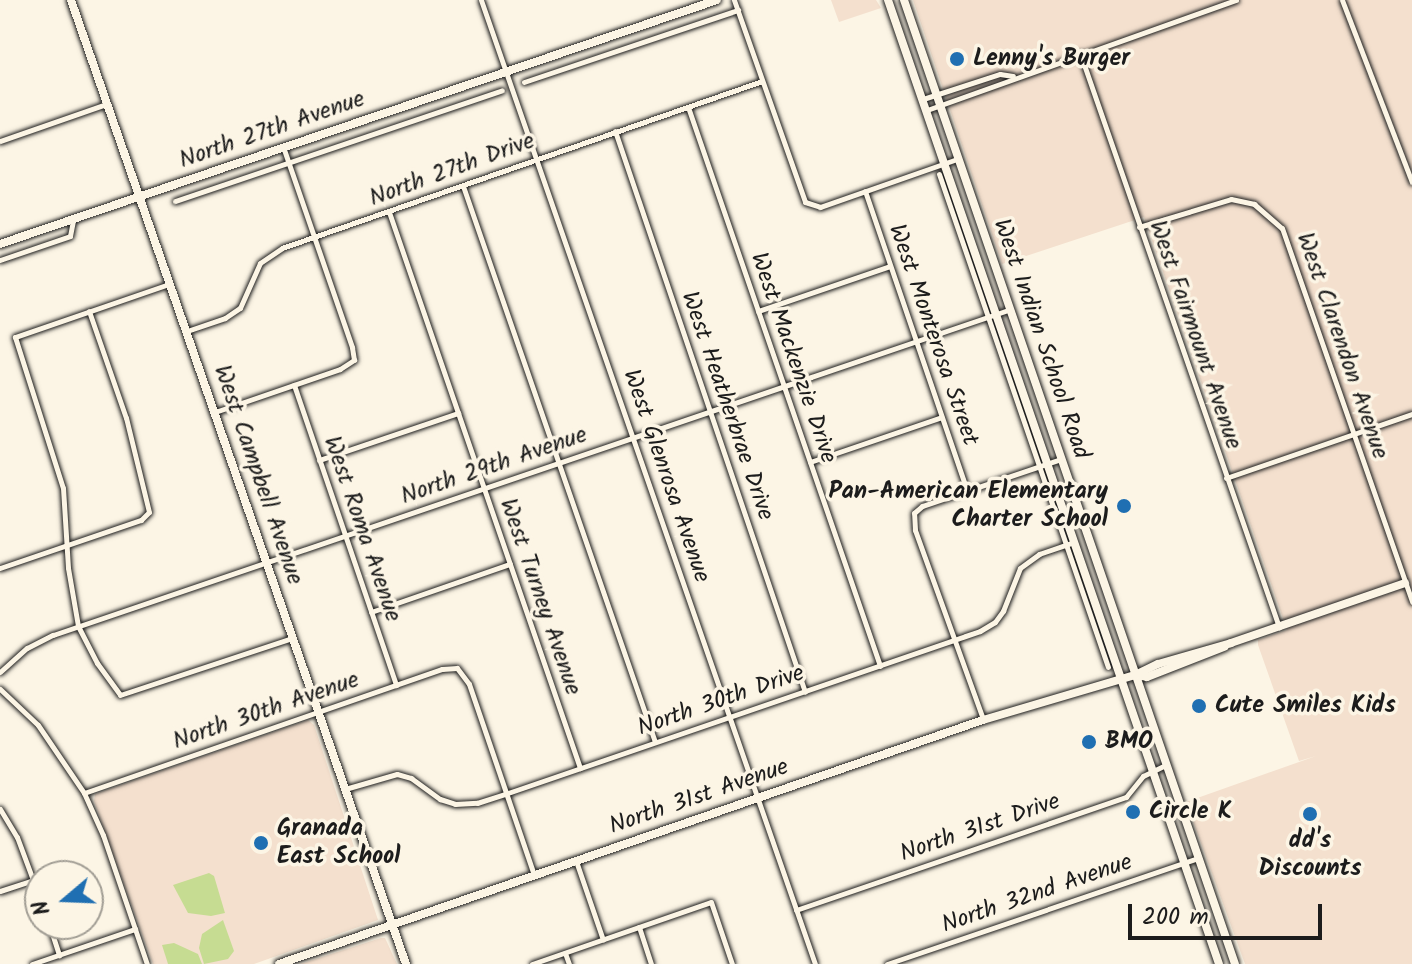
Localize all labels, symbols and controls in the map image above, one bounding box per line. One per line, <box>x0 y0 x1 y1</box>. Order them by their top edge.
place label: Lenny's Burger <box>973 45 1130 73</box>
marker: Lenny's Burger <box>948 50 966 68</box>
street label: North 27th Avenue <box>175 85 369 175</box>
street label: North 27th Drive <box>365 127 539 213</box>
street label: West Indian School Road <box>986 215 1096 463</box>
street label: West Fairmount Avenue <box>1142 217 1248 453</box>
street label: West Monterosa Street <box>882 221 984 449</box>
street label: West Clarendon Avenue <box>1290 229 1394 463</box>
street label: West Mackenzie Drive <box>743 249 843 467</box>
street label: West Heatherbrae Drive <box>674 288 780 524</box>
street label: West Campbell Avenue <box>207 361 309 589</box>
street label: West Glenrosa Avenue <box>616 366 716 586</box>
street label: North 29th Avenue <box>397 421 591 511</box>
street label: West Roma Avenue <box>317 432 407 626</box>
place label: Pan-American Elementary Charter School <box>828 478 1108 534</box>
street label: West Turney Avenue <box>493 495 587 699</box>
marker: Pan-American Elementary Charter School <box>1115 497 1133 515</box>
street label: North 30th Drive <box>634 659 808 743</box>
street label: North 30th Avenue <box>169 666 363 756</box>
place label: Cute Smiles Kids <box>1215 692 1396 720</box>
marker: Cute Smiles Kids <box>1190 697 1208 715</box>
place label: BMO <box>1105 728 1153 756</box>
marker: BMO <box>1080 733 1098 751</box>
street label: North 31st Avenue <box>605 753 793 841</box>
street label: North 31st Drive <box>896 787 1064 869</box>
place label: Circle K <box>1149 798 1232 826</box>
marker: Circle K <box>1124 803 1142 821</box>
marker: dd's Discounts <box>1301 805 1319 823</box>
place label: Granada East School <box>277 815 401 871</box>
place label: dd's Discounts <box>1258 827 1362 883</box>
marker: Granada East School <box>252 834 270 852</box>
street label: North 32nd Avenue <box>938 848 1136 940</box>
north arrow <box>24 860 104 940</box>
scale bar <box>1132 888 1326 938</box>
text: N <box>24 895 62 920</box>
text: 200 m <box>1142 898 1209 937</box>

